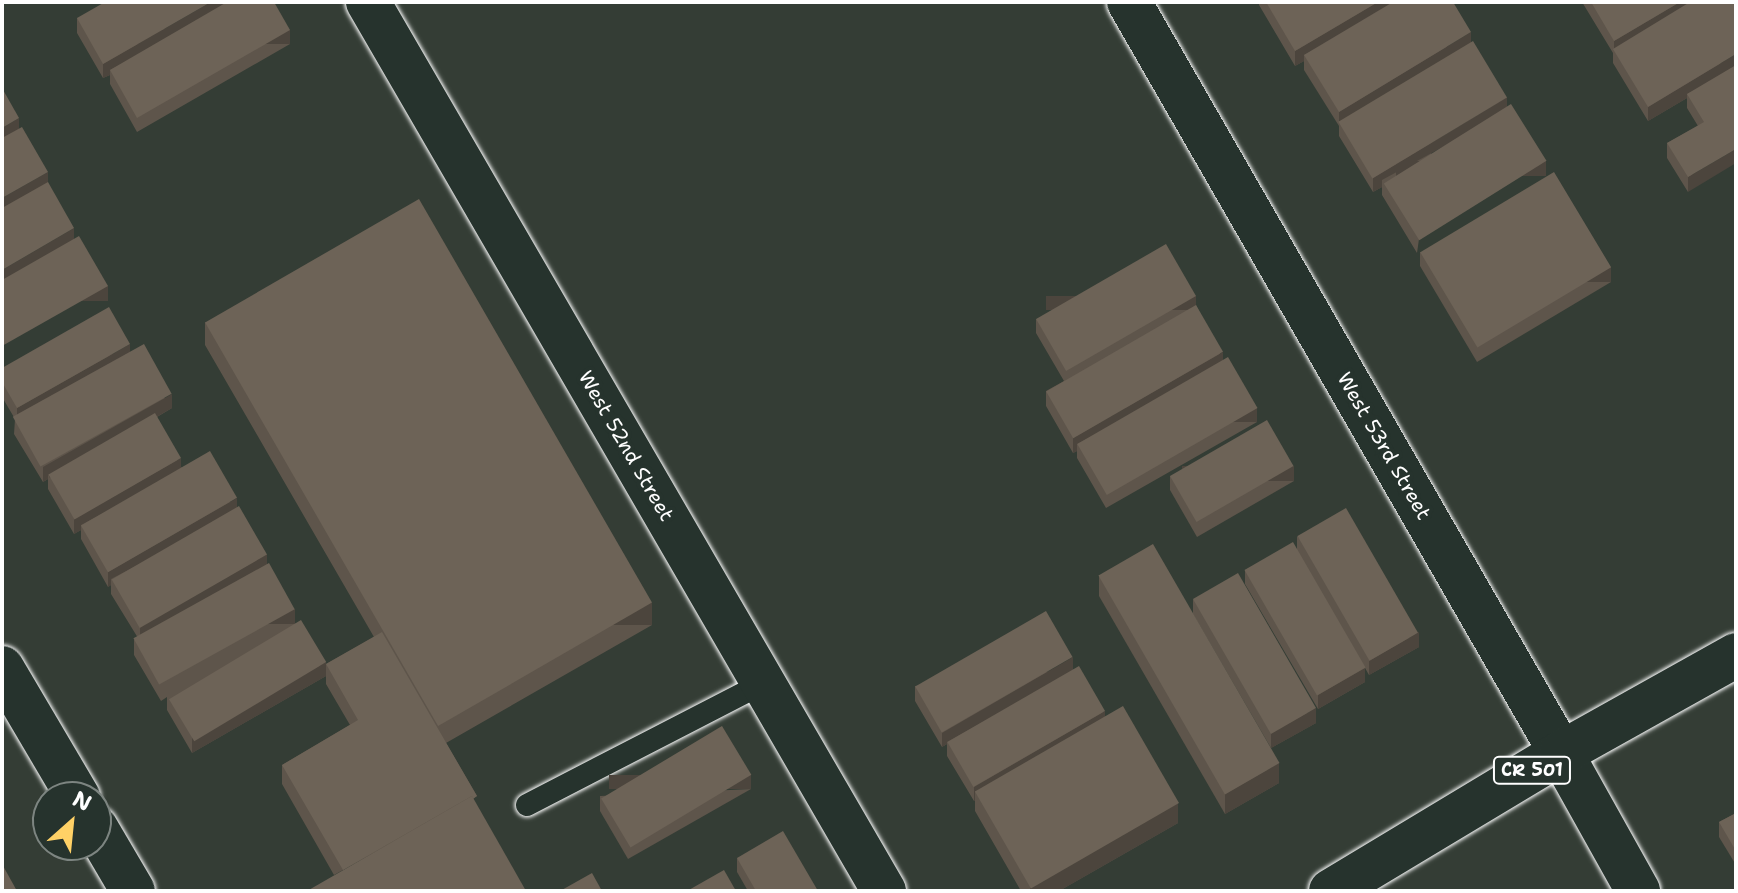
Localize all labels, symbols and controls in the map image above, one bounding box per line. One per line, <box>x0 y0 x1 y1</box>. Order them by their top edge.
street label: West 52nd Street <box>573 367 679 525</box>
street label: West 53rd Street <box>1332 368 1436 524</box>
road number: CR 501 <box>1492 756 1572 784</box>
north arrow <box>32 781 112 861</box>
text: N <box>68 784 97 818</box>

